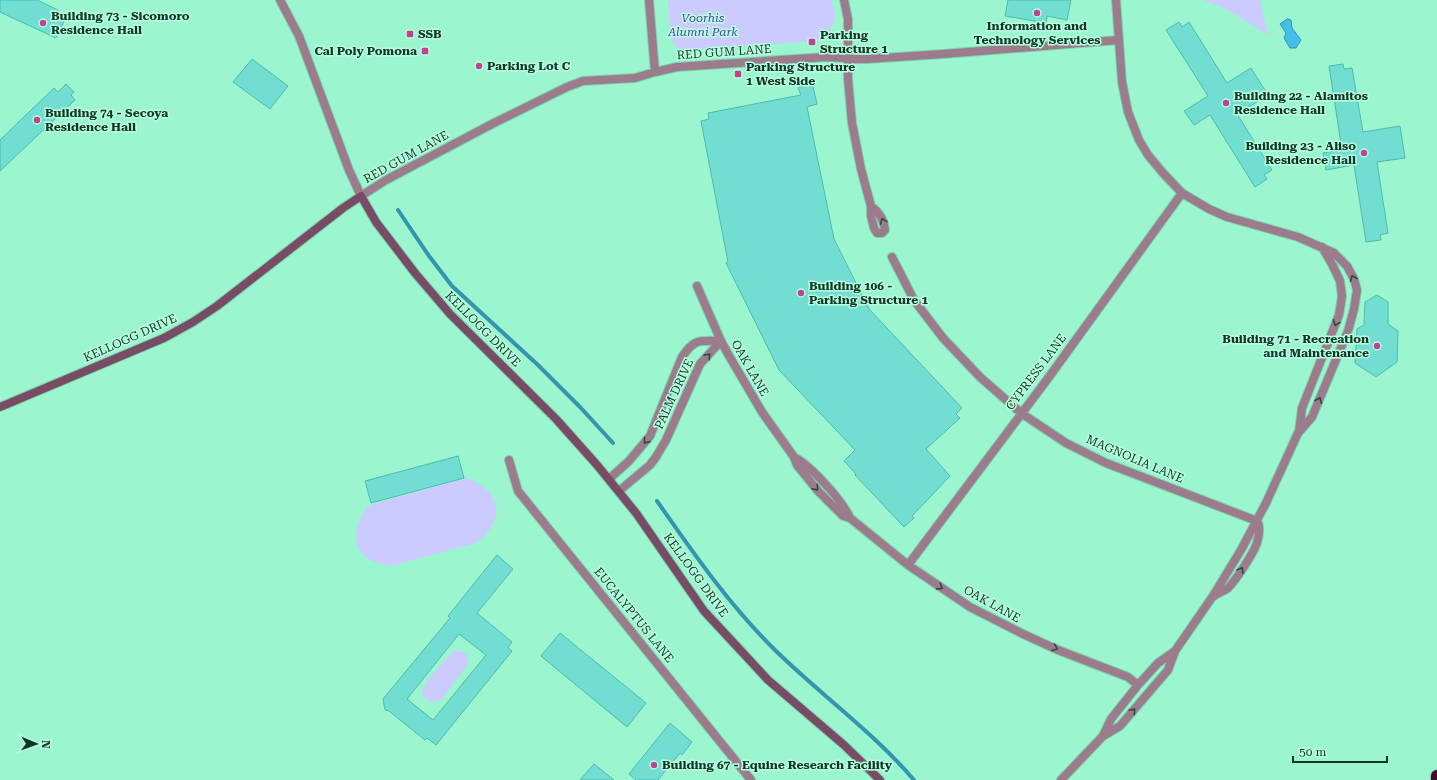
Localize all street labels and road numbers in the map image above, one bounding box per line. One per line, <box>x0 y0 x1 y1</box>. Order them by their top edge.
street label: RED GUM LANE <box>676 42 772 62</box>
street label: RED GUM LANE <box>361 128 451 186</box>
street label: KELLOGG DRIVE <box>442 288 524 370</box>
street label: KELLOGG DRIVE <box>81 311 179 365</box>
street label: CYPRESS LANE <box>1003 331 1069 413</box>
street label: OAK LANE <box>728 337 772 399</box>
street label: PALM DRIVE <box>652 357 696 431</box>
street label: MAGNOLIA LANE <box>1084 432 1186 486</box>
street label: KELLOGG DRIVE <box>661 530 731 620</box>
street label: EUCALYPTUS LANE <box>591 565 677 665</box>
street label: OAK LANE <box>961 583 1023 625</box>

